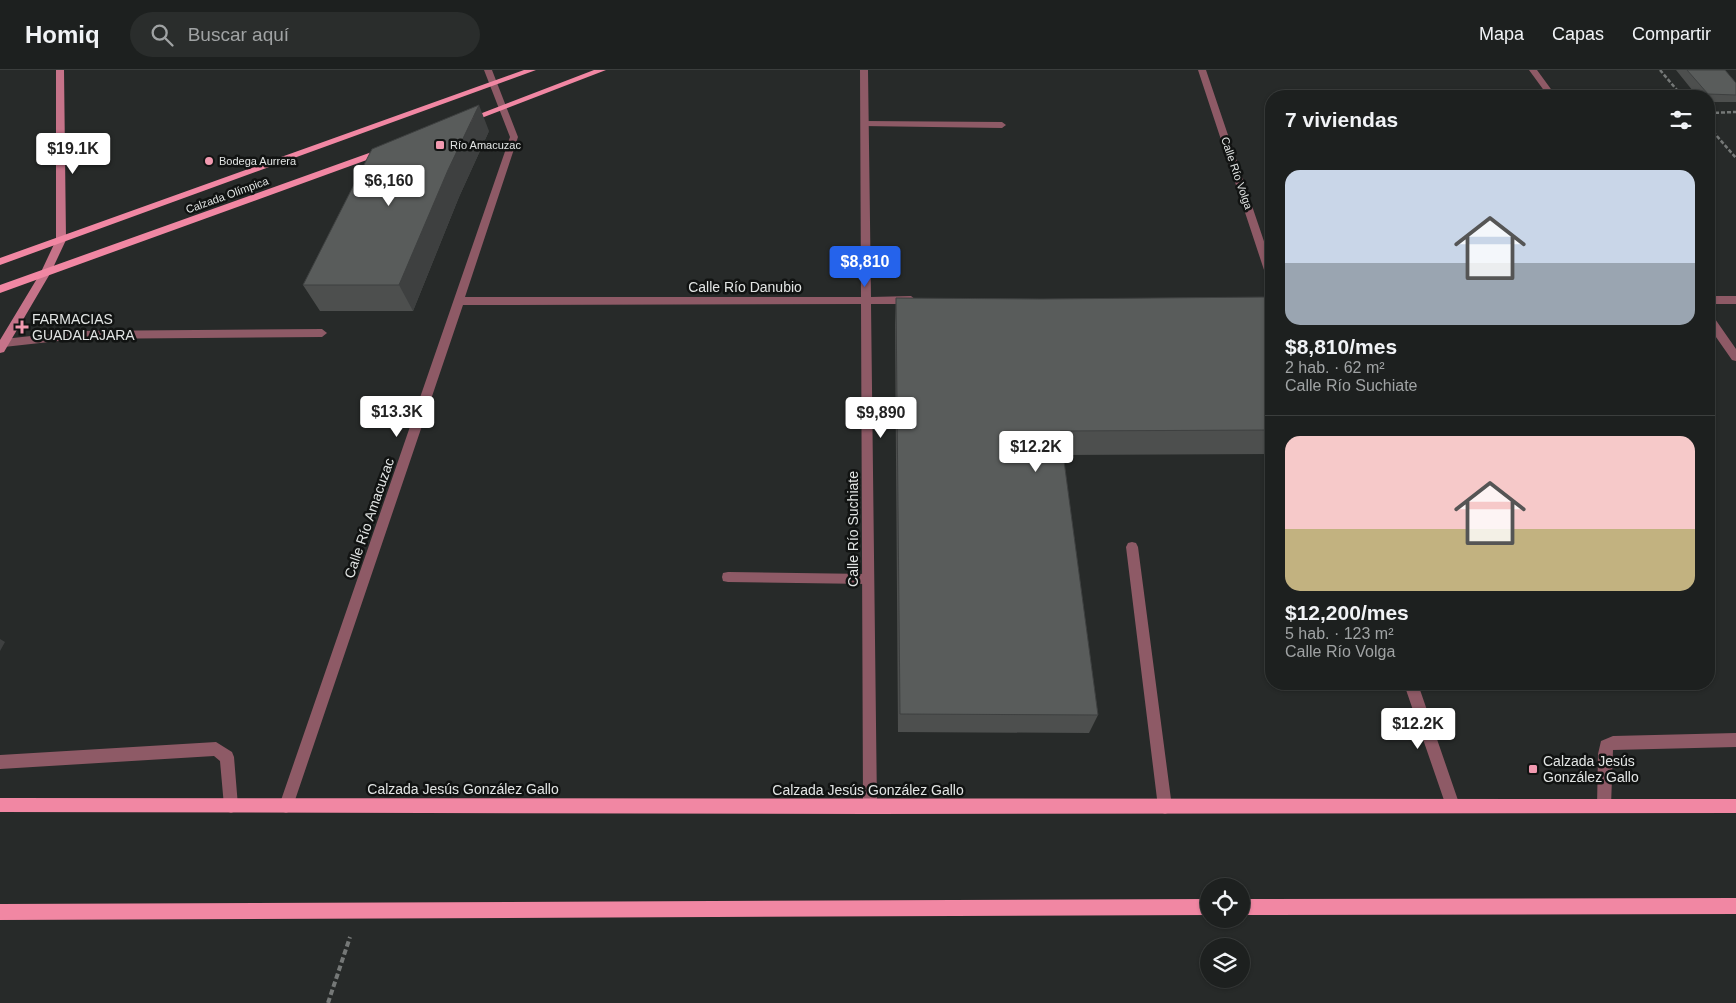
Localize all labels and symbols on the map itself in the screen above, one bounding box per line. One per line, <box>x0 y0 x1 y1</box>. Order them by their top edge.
pin: $19.1K <box>32 132 114 175</box>
street label: Calle Río Volga <box>1219 135 1255 212</box>
marker: Río Amacuzac <box>434 139 446 151</box>
place label: Río Amacuzac <box>450 139 521 151</box>
marker: Bodega Aurrera <box>203 155 215 167</box>
place label: Bodega Aurrera <box>219 155 297 167</box>
pin: $6,160 <box>348 164 430 207</box>
street label: Calzada Olímpica <box>184 174 271 215</box>
pin: $8,810 <box>824 246 906 288</box>
street label: Calle Río Danubio <box>688 279 802 295</box>
place label: FARMACIAS GUADALAJARA <box>32 311 135 343</box>
marker: FARMACIAS GUADALAJARA <box>16 321 28 333</box>
pin: $13.3K <box>356 396 438 438</box>
pin: $9,890 <box>840 396 922 439</box>
pin: $12.2K <box>995 430 1077 473</box>
street label: Calle Río Amacuzac <box>341 456 397 580</box>
street label: Calle Río Suchiate <box>845 471 861 587</box>
pin: $12.2K <box>1377 708 1459 750</box>
place label: Calzada Jesús González Gallo <box>1543 753 1639 785</box>
marker: Calzada Jesús González Gallo <box>1527 763 1539 775</box>
street label: Calzada Jesús González Gallo <box>367 781 559 797</box>
street label: Calzada Jesús González Gallo <box>772 782 964 798</box>

